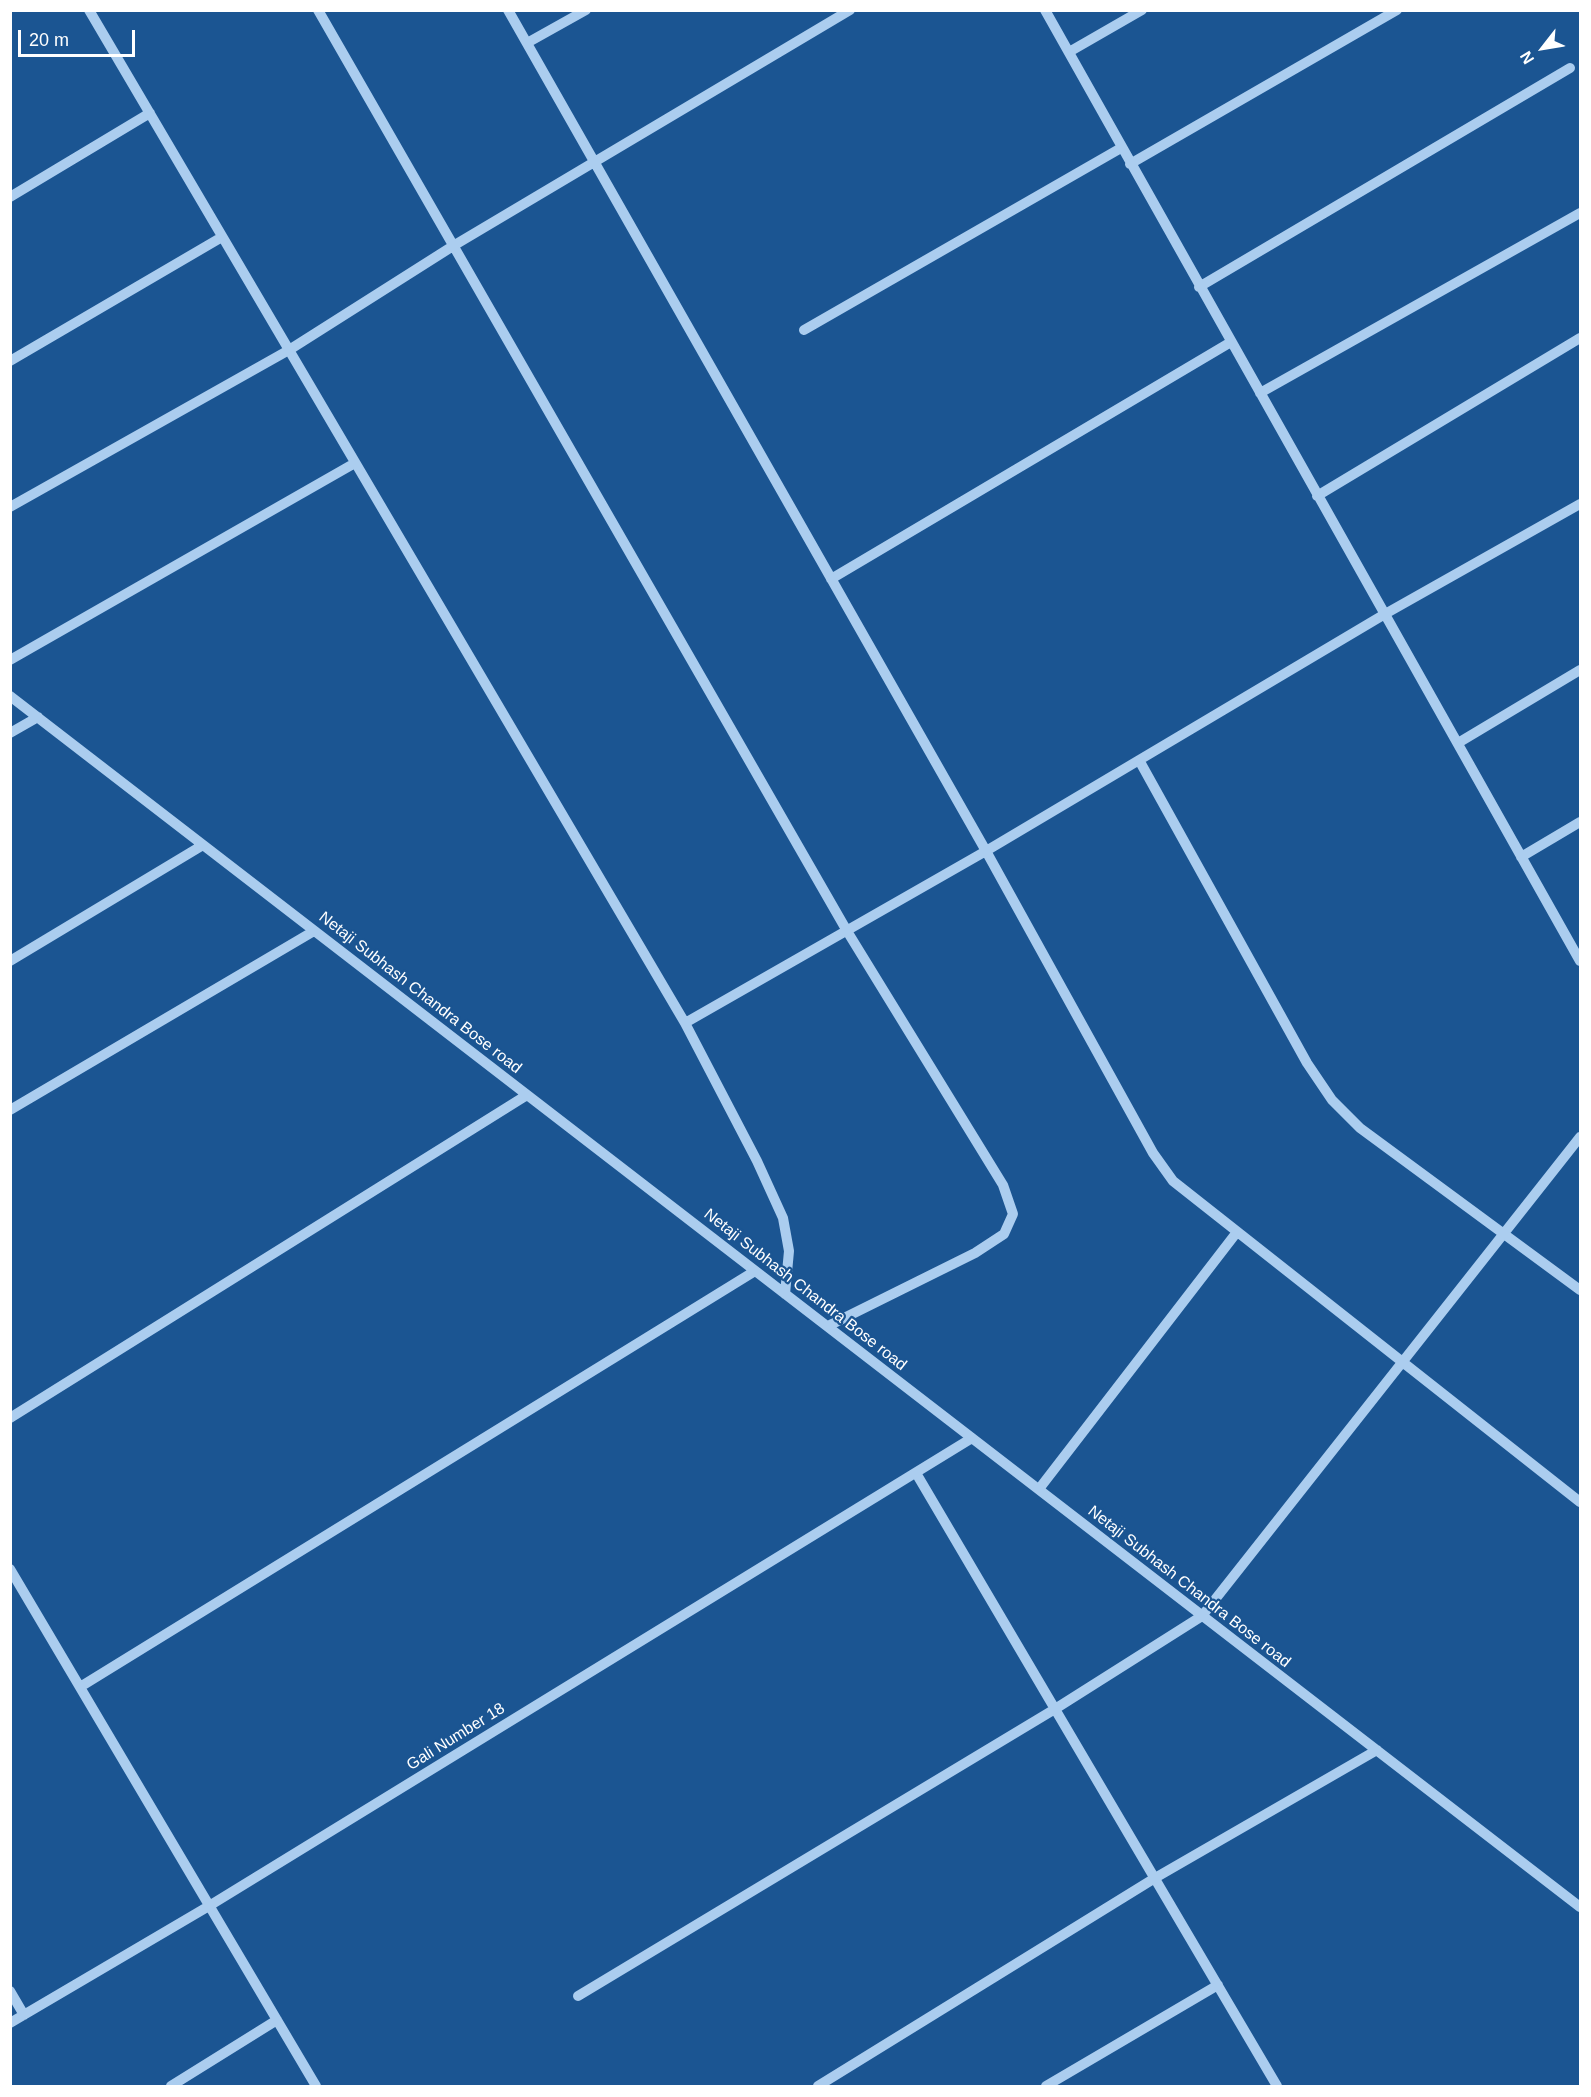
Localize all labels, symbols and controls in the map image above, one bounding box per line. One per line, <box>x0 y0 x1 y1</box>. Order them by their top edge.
scale bar <box>21 18 138 56</box>
north arrow <box>1513 18 1573 78</box>
text: 20 m <box>29 30 69 50</box>
text: N <box>1517 48 1537 67</box>
street label: Netaji Subhash Chandra Bose road <box>315 908 525 1078</box>
street label: Netaji Subhash Chandra Bose road <box>700 1205 910 1375</box>
street label: Netaji Subhash Chandra Bose road <box>1084 1502 1294 1672</box>
street label: Gali Number 18 <box>403 1699 509 1775</box>

